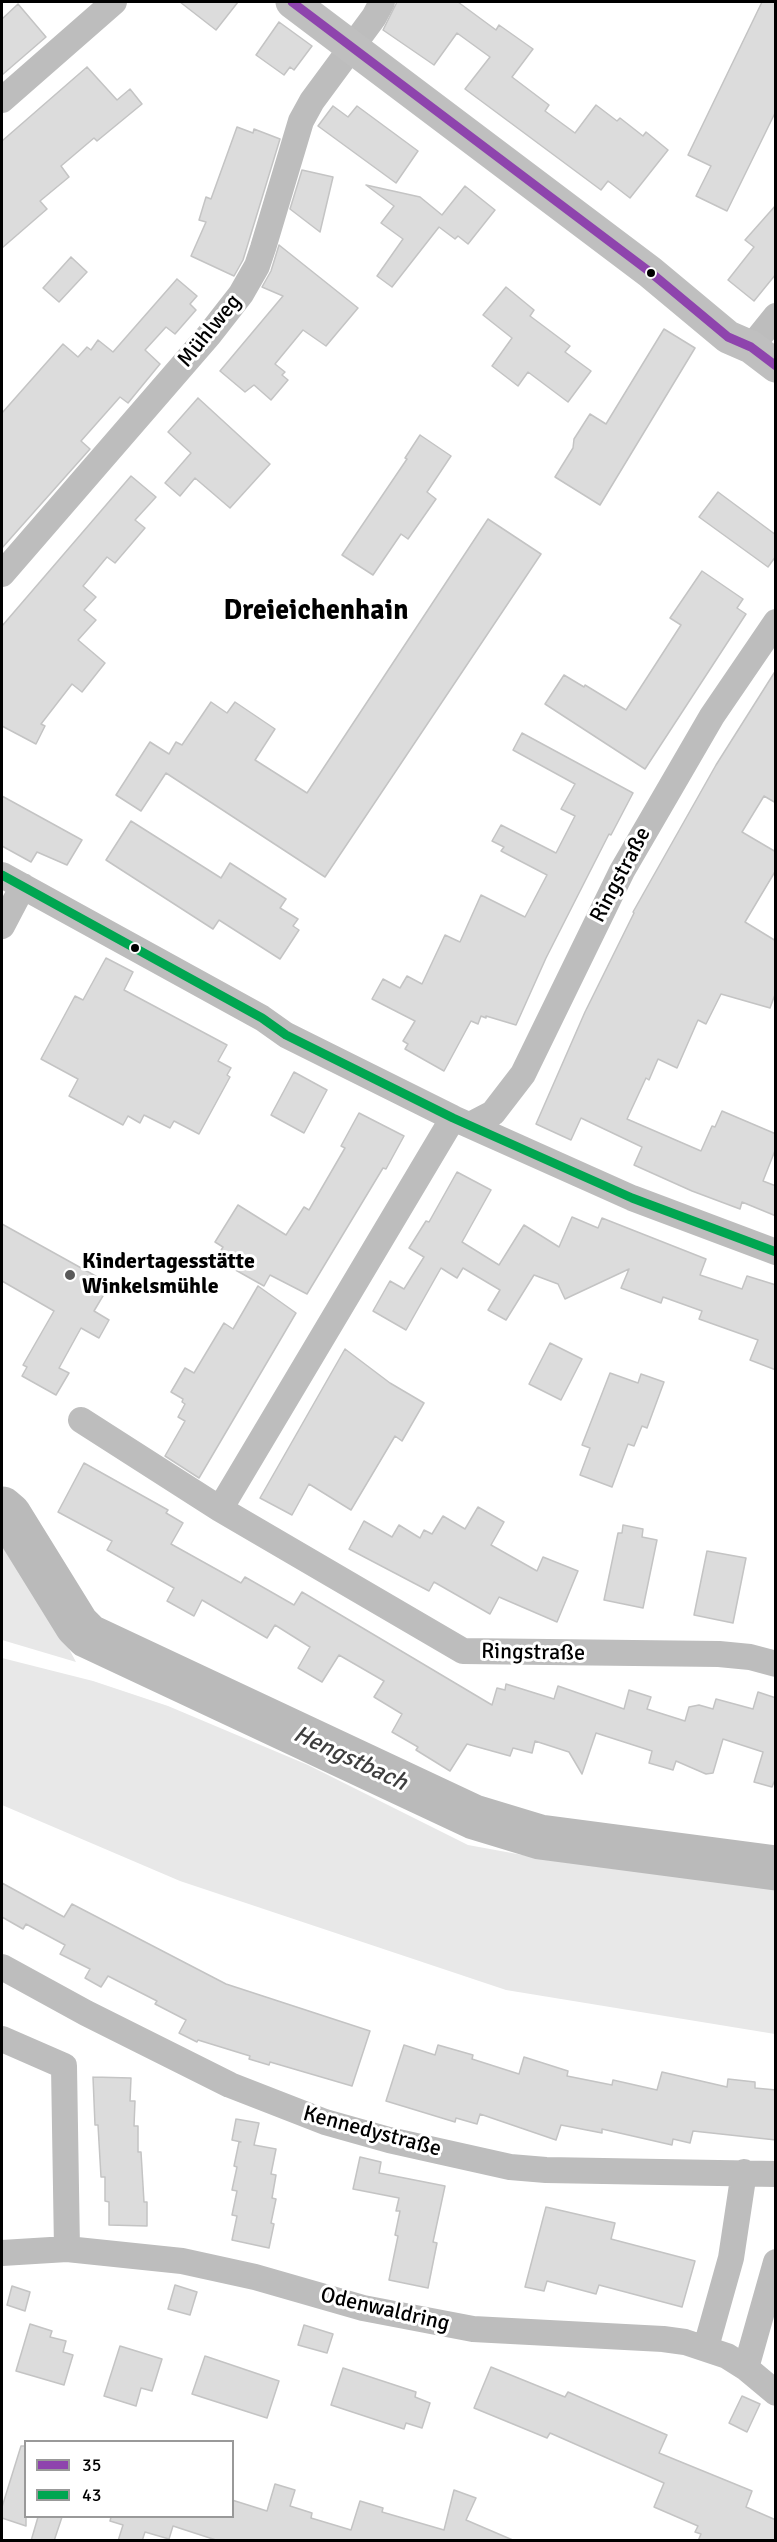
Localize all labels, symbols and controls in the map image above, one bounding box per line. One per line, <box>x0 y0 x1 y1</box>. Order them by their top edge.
unlabelled marker <box>645 267 657 279</box>
street label: Mühlweg <box>173 289 247 373</box>
district label: Dreieichenhain <box>224 595 408 629</box>
street label: Ringstraße <box>585 823 657 927</box>
unlabelled marker <box>129 942 141 954</box>
place label: Kindertagesstätte Winkelsmühle <box>82 1249 255 1300</box>
marker: Kindertagesstätte Winkelsmühle <box>63 1268 77 1282</box>
street label: Ringstraße <box>481 1639 585 1667</box>
water label: Hengstbach <box>289 1720 411 1798</box>
street label: Kennedystraße <box>300 2101 444 2163</box>
street label: Odenwaldring <box>318 2282 452 2338</box>
legend <box>24 2440 234 2518</box>
text: 35 <box>82 2454 101 2476</box>
text: 43 <box>82 2484 101 2506</box>

